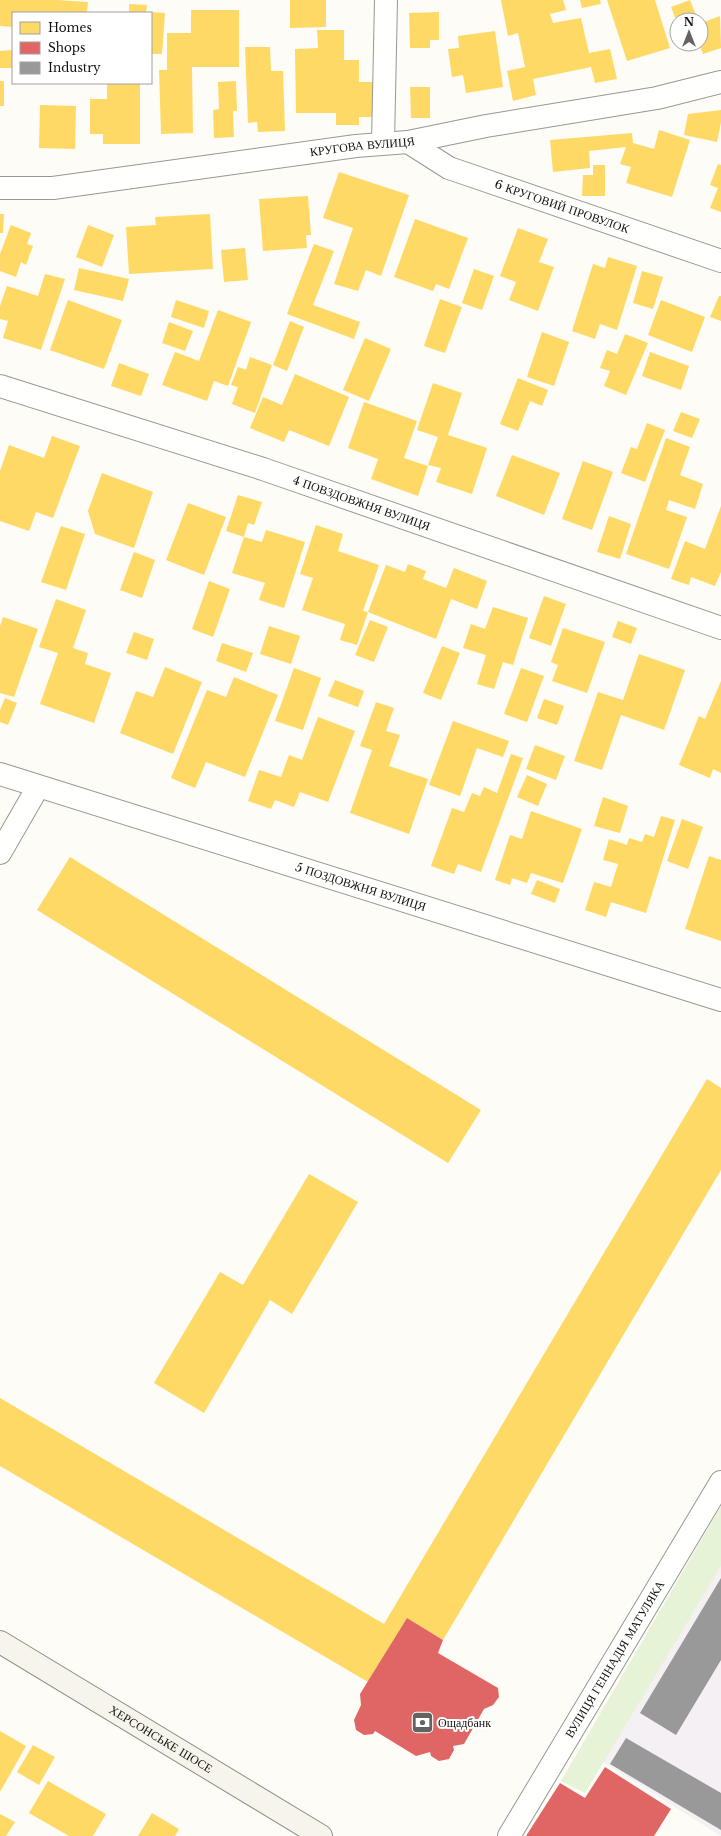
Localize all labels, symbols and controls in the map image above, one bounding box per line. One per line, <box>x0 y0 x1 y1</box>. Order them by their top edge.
legend <box>12 12 152 84</box>
north arrow <box>669 12 709 52</box>
text: N <box>684 15 695 29</box>
text: Homes <box>48 20 92 35</box>
text: Shops <box>48 40 85 55</box>
text: Industry <box>48 60 101 75</box>
street label: КРУГОВА ВУЛИЦЯ <box>309 133 416 159</box>
street label: 6 КРУГОВИЙ ПРОВУЛОК <box>493 176 632 236</box>
street label: 4 ПОВЗДОВЖНЯ ВУЛИЦЯ <box>291 472 432 533</box>
street label: 5 ПОЗДОВЖНЯ ВУЛИЦЯ <box>294 859 428 914</box>
street label: ВУЛИЦЯ ГЕННАДІЯ МАТУЛЯКА <box>562 1577 667 1740</box>
street label: ХЕРСОНСЬКЕ ШОСЕ <box>107 1702 216 1776</box>
bank icon: Ощадбанк <box>410 1710 436 1736</box>
place label: Ощадбанк <box>438 1715 491 1730</box>

